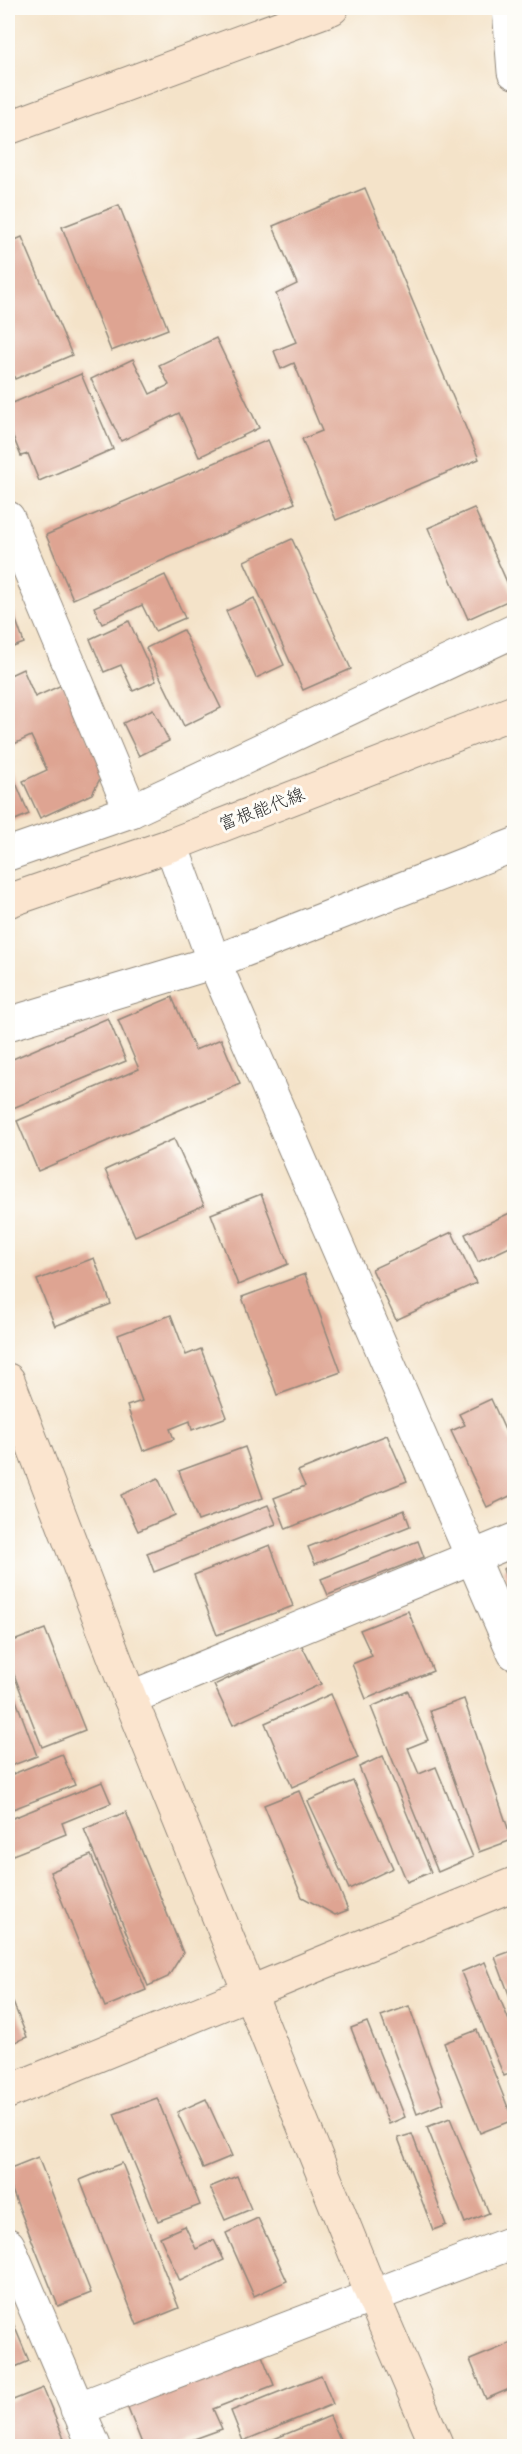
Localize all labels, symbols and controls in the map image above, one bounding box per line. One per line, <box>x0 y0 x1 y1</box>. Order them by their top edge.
street label: 富根能代線 <box>216 783 308 837</box>

